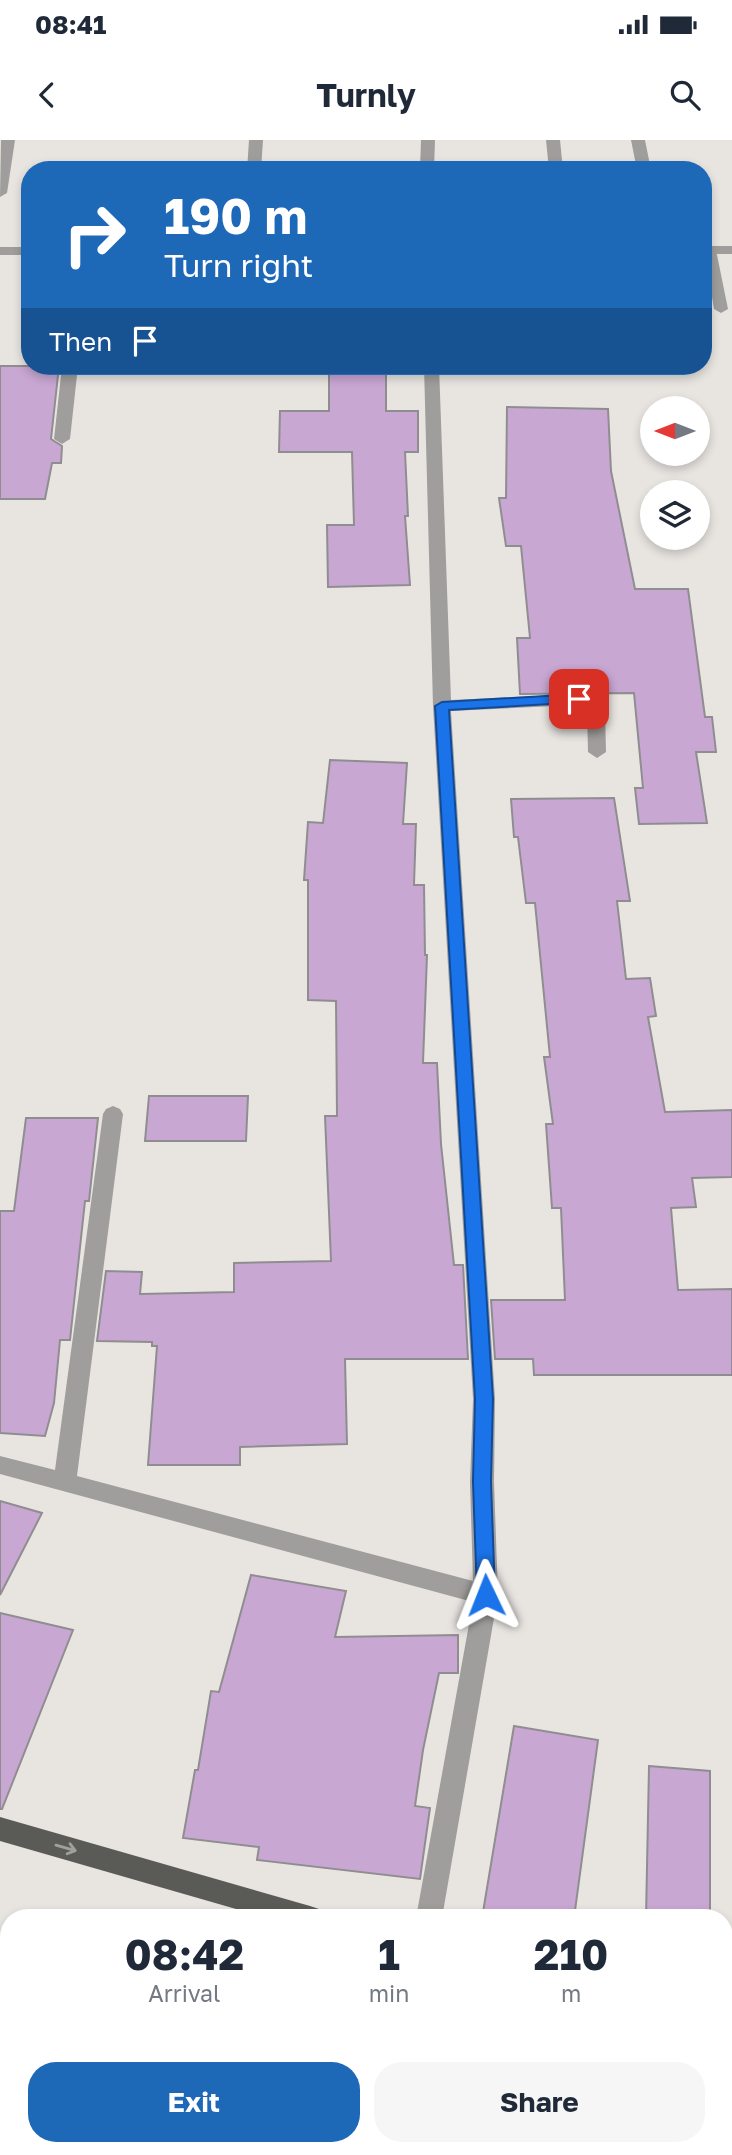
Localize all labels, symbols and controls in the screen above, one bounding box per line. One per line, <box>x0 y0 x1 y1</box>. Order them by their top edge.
text: 08:41 <box>35 9 107 40</box>
icon: back <box>28 76 66 114</box>
text: Turnly <box>316 76 416 114</box>
icon: search <box>666 76 704 114</box>
text: 190 m <box>164 186 307 245</box>
icon: right <box>49 189 140 280</box>
text: Turn right <box>164 246 313 284</box>
icon: arrive <box>126 322 164 360</box>
text: Then <box>49 326 112 357</box>
north arrow <box>640 396 710 466</box>
map controls <box>640 396 710 550</box>
button: layers <box>640 480 710 550</box>
pin <box>549 669 609 729</box>
icon: arrive <box>560 680 598 718</box>
position arrow <box>449 1558 523 1632</box>
one-way arrow <box>54 1843 76 1856</box>
text: 08:42 <box>125 1929 244 1979</box>
text: 1 <box>378 1929 400 1979</box>
text: 210 <box>534 1929 608 1979</box>
text: Arrival <box>148 1979 220 2007</box>
text: min <box>369 1979 409 2007</box>
text: m <box>561 1979 581 2007</box>
button: Exit <box>28 2062 360 2142</box>
button: Share <box>374 2062 705 2142</box>

